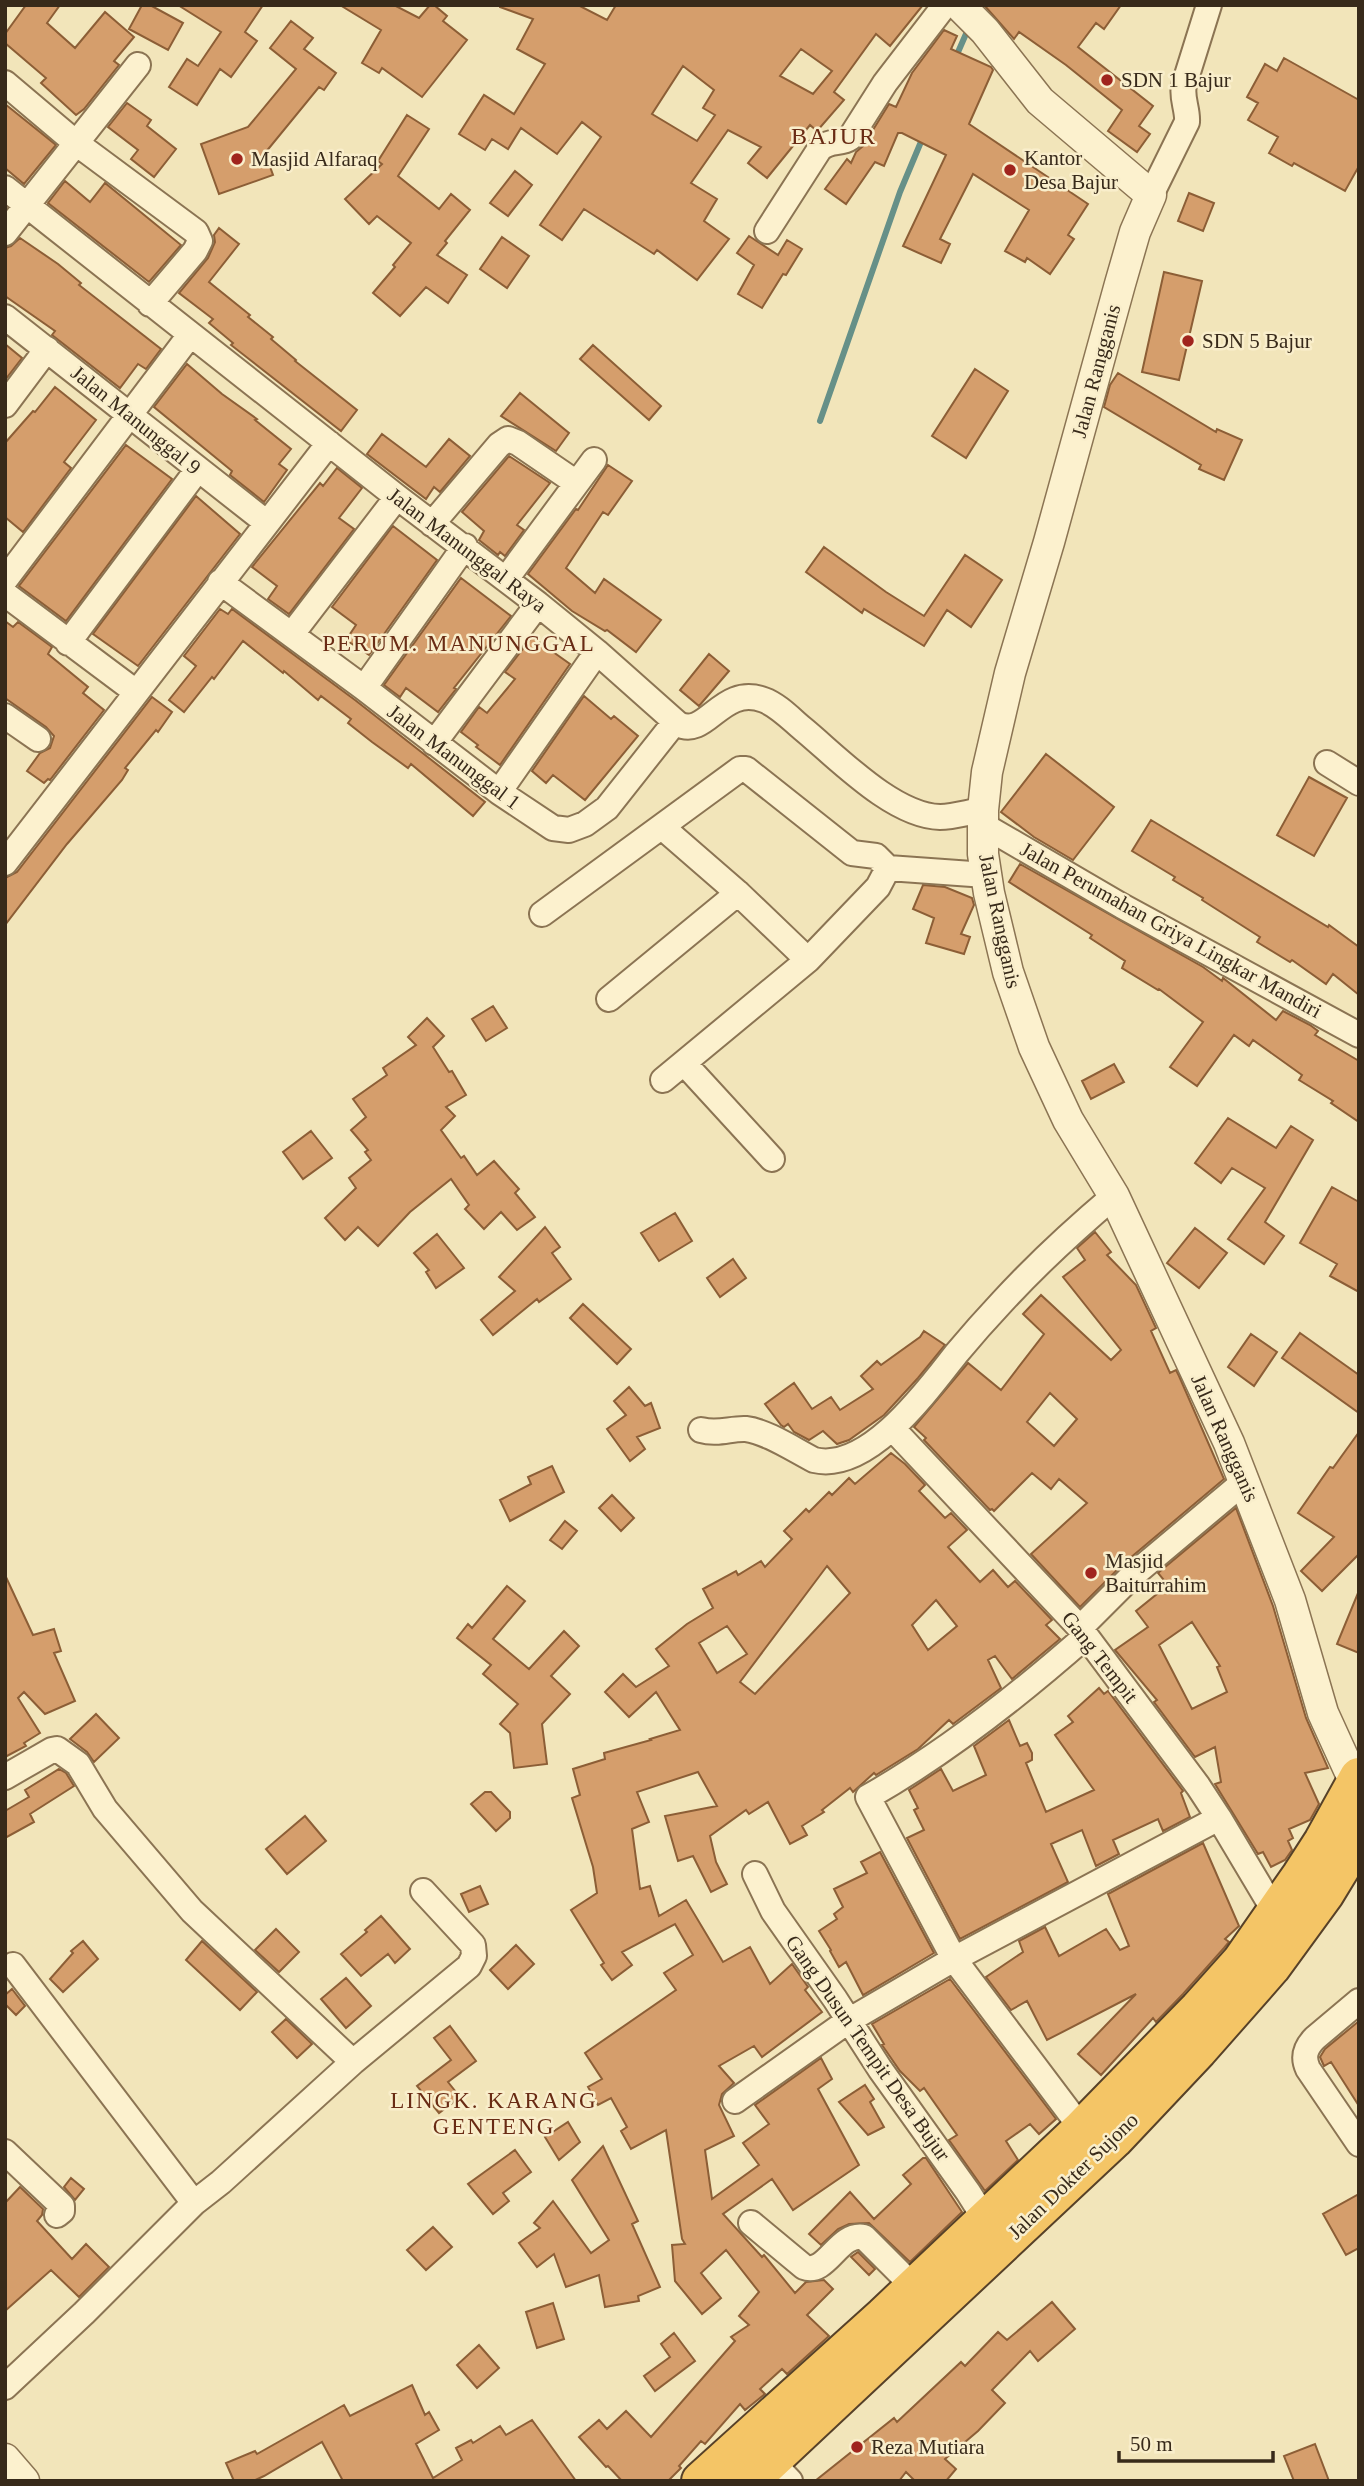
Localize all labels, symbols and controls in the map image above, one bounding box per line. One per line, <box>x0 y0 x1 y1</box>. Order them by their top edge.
place label: SDN 1 Bajur <box>1121 68 1231 92</box>
marker: SDN 1 Bajur <box>1099 72 1115 88</box>
district label: BAJUR <box>791 123 877 149</box>
place label: Kantor Desa Bajur <box>1024 146 1118 194</box>
place label: Masjid Alfaraq <box>251 147 378 171</box>
marker: Masjid Alfaraq <box>229 151 245 167</box>
marker: Kantor Desa Bajur <box>1002 162 1018 178</box>
street label: Jalan Rangganis <box>1067 302 1125 440</box>
place label: SDN 5 Bajur <box>1202 329 1312 353</box>
marker: SDN 5 Bajur <box>1180 333 1196 349</box>
street label: Jalan Manunggal 9 <box>66 360 206 480</box>
street label: Jalan Manunggal Raya <box>383 483 552 618</box>
district label: PERUM. MANUNGGAL <box>322 631 596 656</box>
street label: Jalan Manunggal 1 <box>383 699 525 815</box>
street label: Jalan Perumahan Griya Lingkar Mandiri <box>1016 837 1326 1023</box>
street label: Jalan Rangganis <box>974 851 1026 991</box>
street label: Jalan Rangganis <box>1186 1371 1264 1505</box>
place label: Masjid Baiturrahim <box>1105 1549 1206 1597</box>
marker: Masjid Baiturrahim <box>1083 1565 1099 1581</box>
street label: Gang Tempit <box>1057 1606 1143 1708</box>
street label: Gang Dusun Tempit Desa Bujur <box>781 1931 955 2165</box>
district label: LINGK. KARANG GENTENG <box>390 2088 598 2139</box>
street label: Jalan Dokter Sujono <box>1003 2108 1143 2244</box>
scale bar <box>1119 2420 1273 2464</box>
text: 50 m <box>1130 2432 1173 2456</box>
place label: Reza Mutiara <box>871 2435 985 2459</box>
marker: Reza Mutiara <box>849 2439 865 2455</box>

